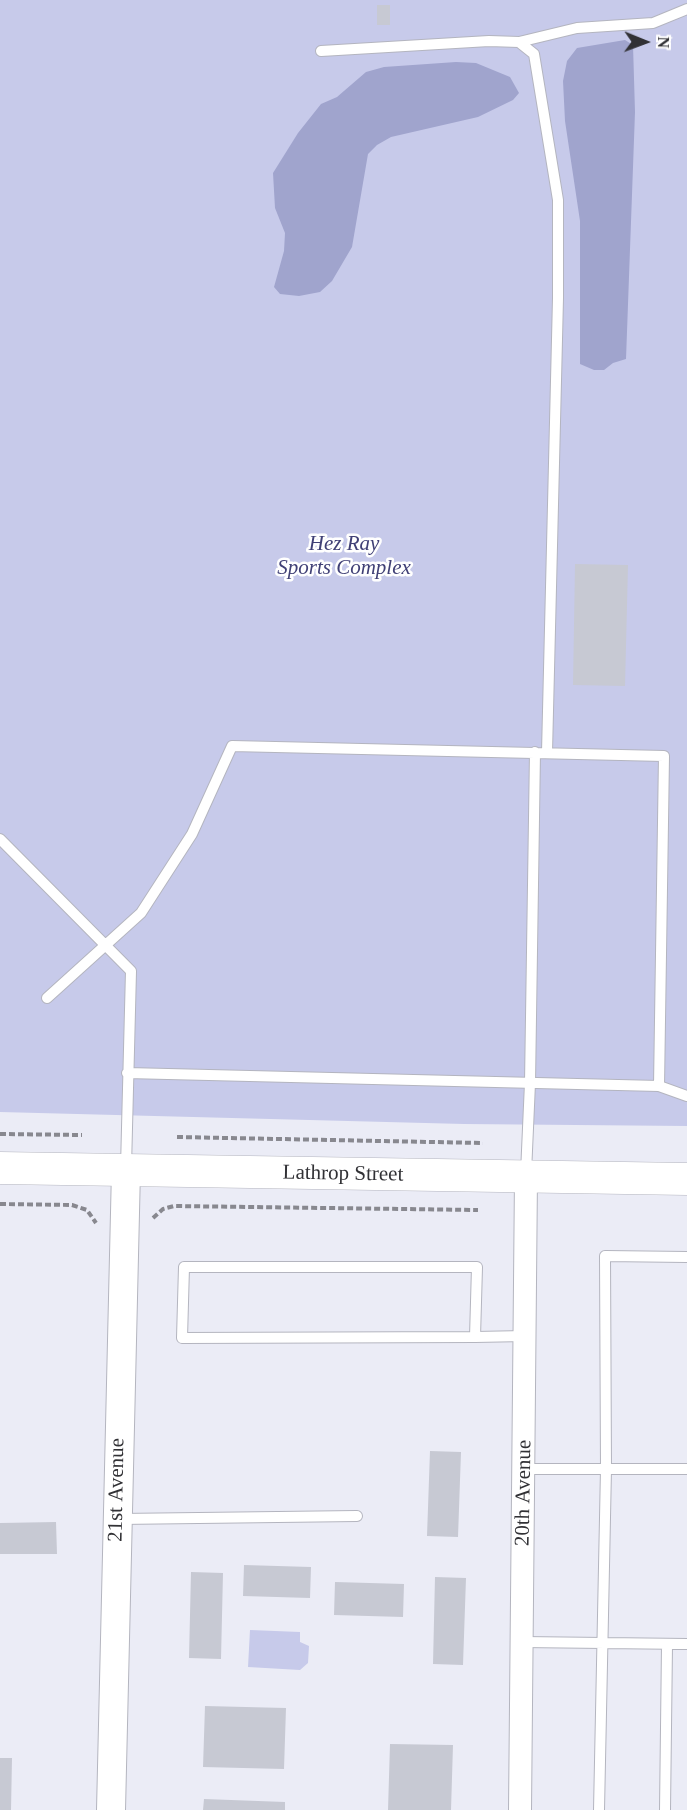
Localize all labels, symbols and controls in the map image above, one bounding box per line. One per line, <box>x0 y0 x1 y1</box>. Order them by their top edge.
north arrow <box>615 12 675 72</box>
text: N <box>655 36 672 48</box>
park label: Hez Ray Sports Complex <box>277 531 411 581</box>
street label: Lathrop Street <box>282 1160 404 1188</box>
street label: 21st Avenue <box>103 1438 131 1542</box>
street label: 20th Avenue <box>510 1440 538 1546</box>

